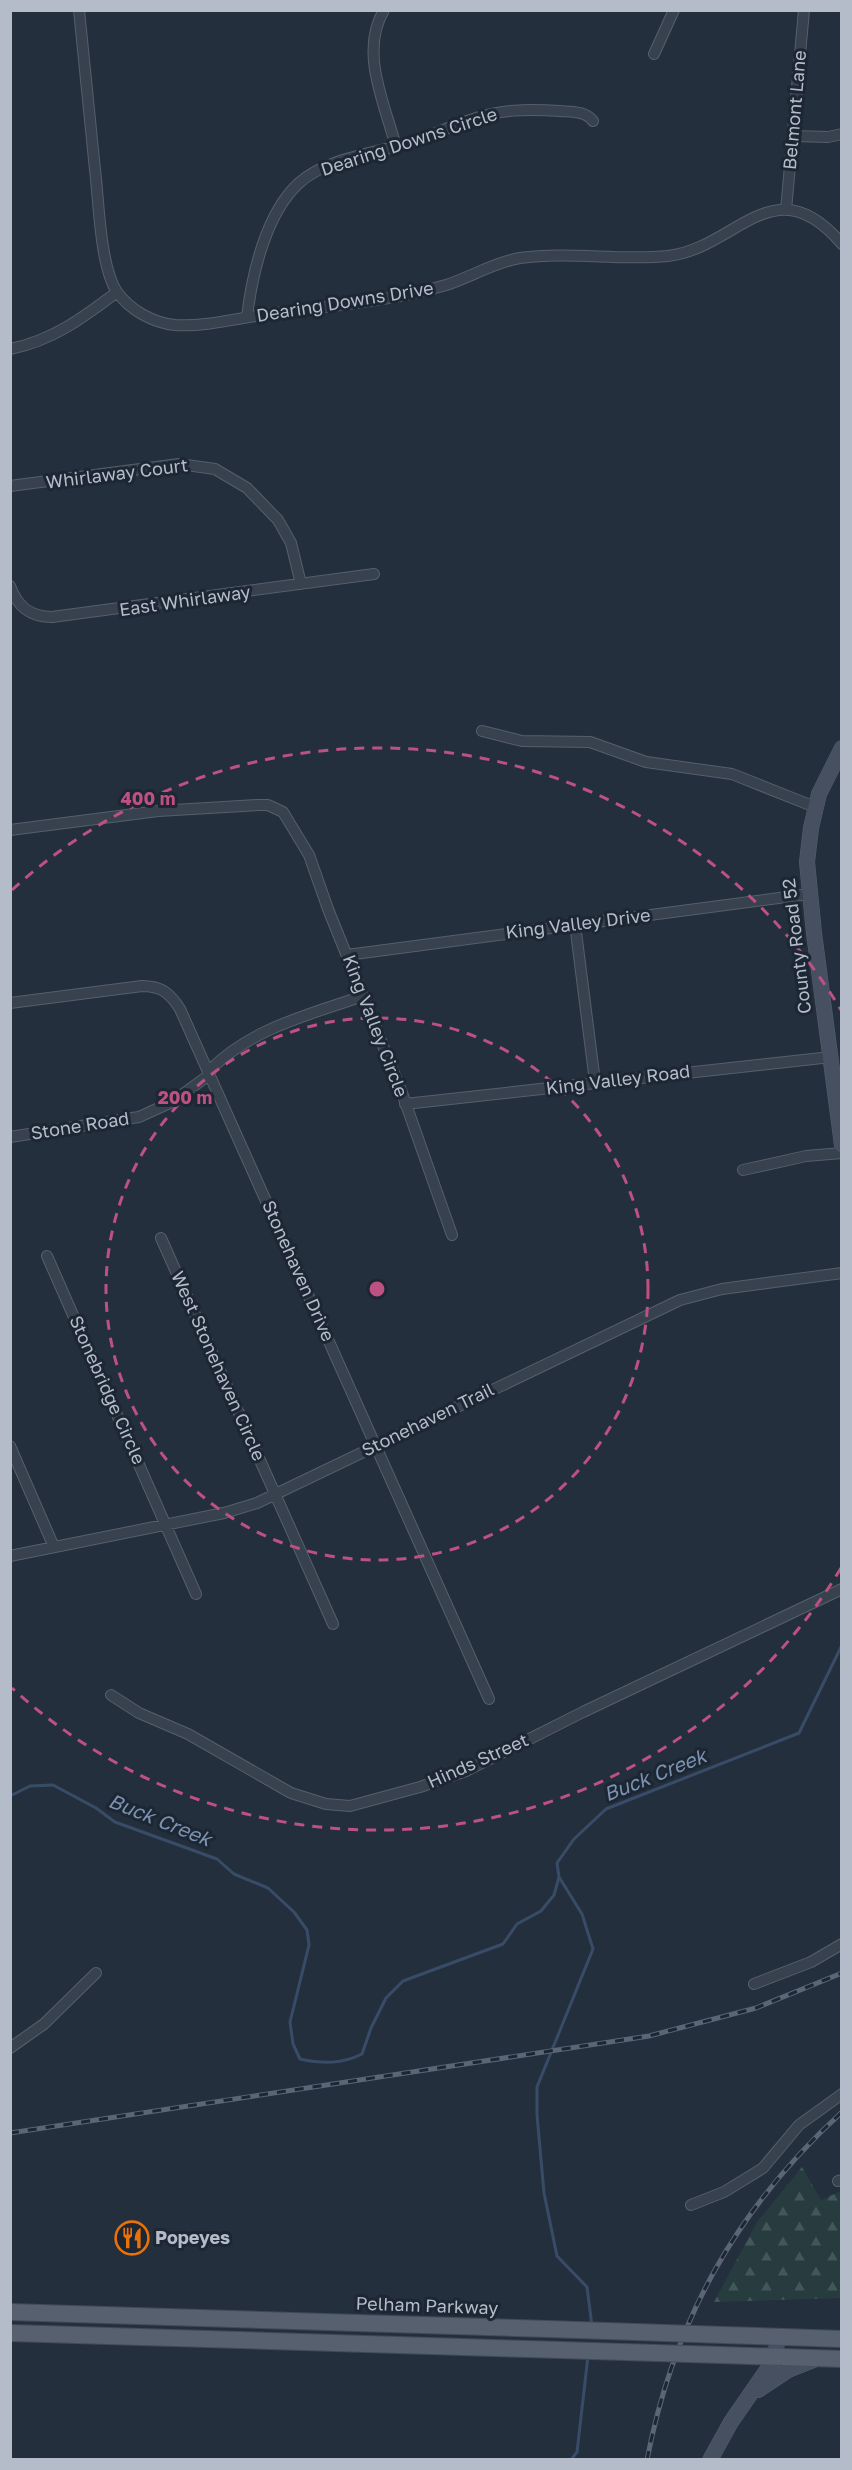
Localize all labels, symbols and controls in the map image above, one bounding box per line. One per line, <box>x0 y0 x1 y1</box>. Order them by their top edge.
street label: Belmont Lane <box>778 49 810 170</box>
street label: Dearing Downs Circle <box>318 102 500 180</box>
street label: Dearing Downs Drive <box>255 276 435 326</box>
street label: Whirlaway Court <box>45 453 189 493</box>
street label: East Whirlaway <box>118 580 252 620</box>
text: 400 m <box>121 787 175 809</box>
street label: County Road 52 <box>777 877 815 1015</box>
street label: King Valley Drive <box>504 903 651 943</box>
street label: King Valley Circle <box>339 951 413 1100</box>
street label: King Valley Road <box>545 1059 691 1099</box>
text: 200 m <box>158 1086 212 1108</box>
street label: Stone Road <box>29 1106 131 1144</box>
street label: Stonehaven Drive <box>258 1197 340 1344</box>
street label: West Stonehaven Circle <box>167 1267 271 1464</box>
centre of rings <box>367 1279 387 1299</box>
street label: Stonebridge Circle <box>65 1312 151 1467</box>
street label: Stonehaven Trail <box>358 1377 497 1461</box>
street label: Hinds Street <box>424 1728 531 1792</box>
water label: Buck Creek <box>600 1742 712 1806</box>
water label: Buck Creek <box>106 1788 218 1852</box>
restaurant icon: Popeyes <box>114 2220 150 2256</box>
place label: Popeyes <box>155 2226 230 2248</box>
street label: Pelham Parkway <box>355 2292 499 2318</box>

